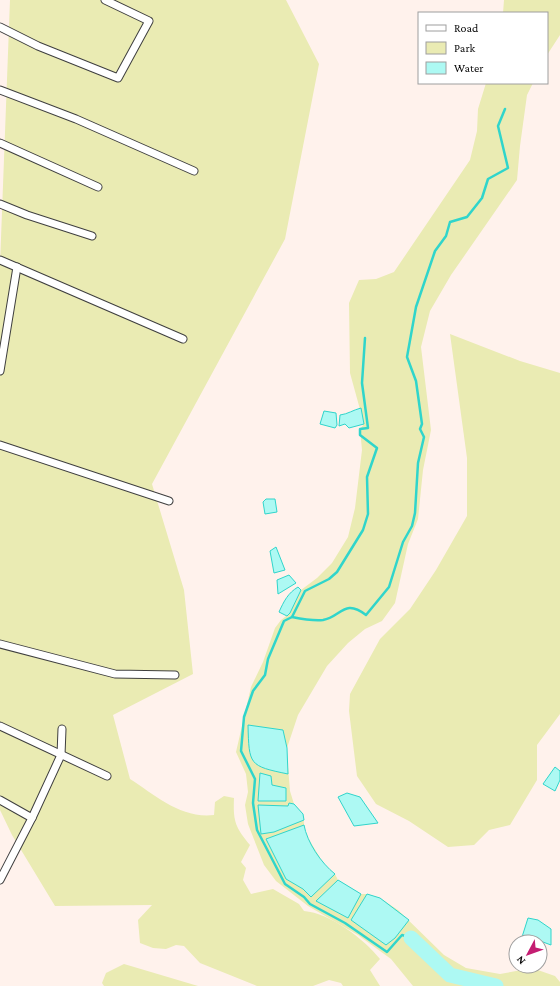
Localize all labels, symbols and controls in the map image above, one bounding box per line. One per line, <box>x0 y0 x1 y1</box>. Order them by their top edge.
legend <box>418 12 548 84</box>
text: Road <box>454 21 479 35</box>
text: Park <box>454 41 476 55</box>
text: Water <box>454 61 484 75</box>
north arrow <box>508 934 548 974</box>
text: N <box>513 953 527 967</box>

